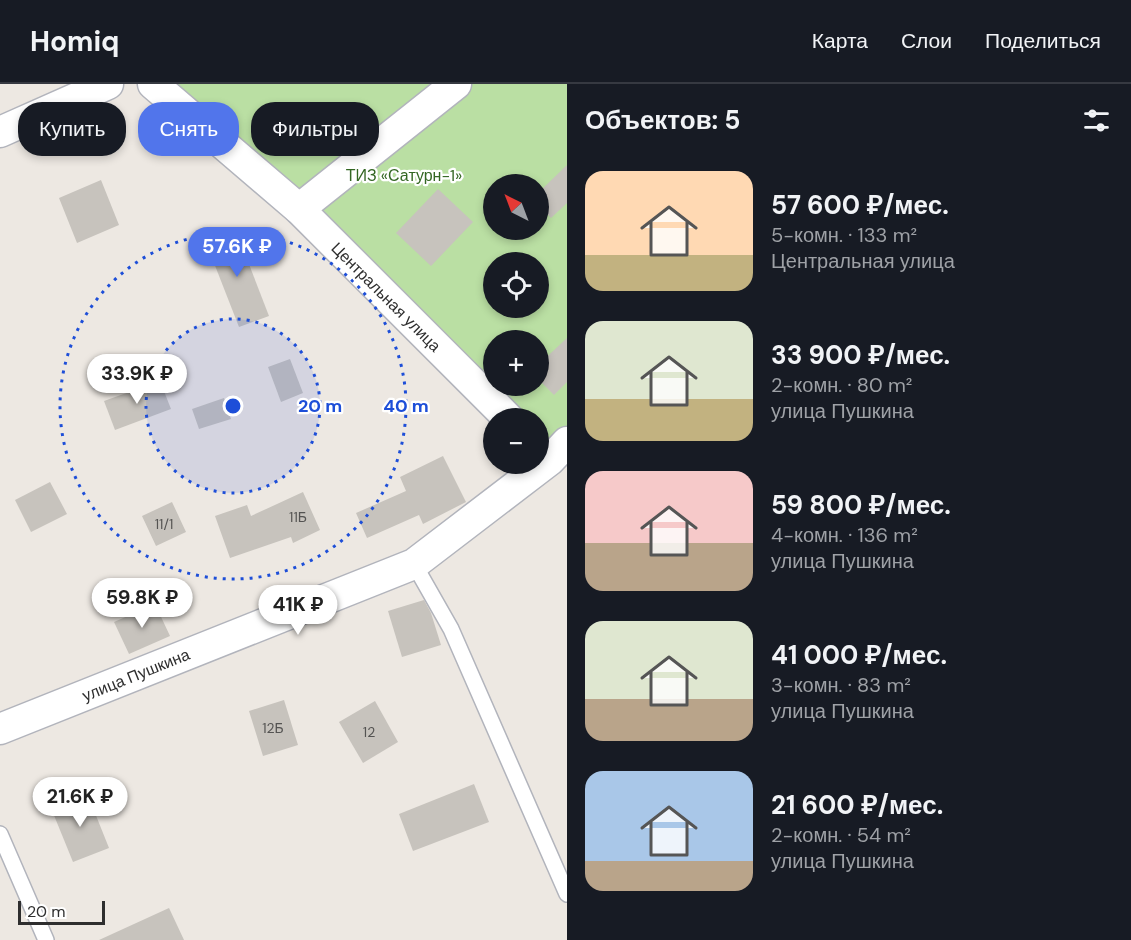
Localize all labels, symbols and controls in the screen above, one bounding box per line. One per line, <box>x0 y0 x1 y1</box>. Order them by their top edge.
text: Homiq <box>30 23 119 60</box>
text: Карта <box>812 27 868 55</box>
text: Слои <box>901 27 952 55</box>
text: Поделиться <box>985 27 1101 55</box>
chip: Купить <box>18 102 126 156</box>
chip: Снять <box>138 102 239 156</box>
chip: Фильтры <box>251 102 379 156</box>
text: Объектов: 5 <box>585 103 741 137</box>
icon: filters <box>1080 104 1113 137</box>
park label: ТИЗ «Сатурн-1» <box>346 165 462 186</box>
north arrow <box>483 174 549 240</box>
map controls <box>483 174 549 474</box>
text: 57 600 ₽/мес. <box>771 188 949 222</box>
icon: home <box>633 195 705 267</box>
text: 5-комн. · 133 m² <box>771 222 917 248</box>
pin: 57.6K ₽ <box>182 227 292 278</box>
text: 57.6K ₽ <box>202 233 272 259</box>
street label: Центральная улица <box>327 238 445 356</box>
text: Центральная улица <box>771 248 955 274</box>
button: locate <box>483 252 549 318</box>
button: + <box>483 330 549 396</box>
text: 33 900 ₽/мес. <box>771 338 950 372</box>
icon: home <box>633 345 705 417</box>
pin: 33.9K ₽ <box>82 354 192 405</box>
text: 33.9K ₽ <box>101 360 173 386</box>
text: 2-комн. · 80 m² <box>771 372 912 398</box>
text: 20 m <box>298 394 342 418</box>
text: 40 m <box>383 394 429 418</box>
centre of rings <box>223 396 243 416</box>
text: улица Пушкина <box>771 398 914 424</box>
button: − <box>483 408 549 474</box>
text: 59 800 ₽/мес. <box>771 488 951 522</box>
icon: home <box>633 495 705 567</box>
house number: 11Б <box>289 508 307 526</box>
house number: 11/1 <box>155 515 173 533</box>
text: 4-комн. · 136 m² <box>771 522 918 548</box>
text: улица Пушкина <box>771 548 914 574</box>
pin: 59.8K ₽ <box>87 578 197 629</box>
text: 59.8K ₽ <box>106 584 178 610</box>
pin: 41K ₽ <box>256 585 340 636</box>
text: 41K ₽ <box>272 591 324 617</box>
text: 41 000 ₽/мес. <box>771 638 947 672</box>
street label: улица Пушкина <box>79 644 193 706</box>
icon: home <box>633 645 705 717</box>
text: 3-комн. · 83 m² <box>771 672 911 698</box>
text: улица Пушкина <box>771 698 914 724</box>
house number: 12Б <box>262 719 284 737</box>
house number: 12 <box>363 723 375 741</box>
pin: 21.6K ₽ <box>25 777 135 828</box>
text: 21.6K ₽ <box>47 783 113 809</box>
text: 21 600 ₽/мес. <box>771 788 943 822</box>
icon: home <box>633 795 705 867</box>
text: 2-комн. · 54 m² <box>771 822 911 848</box>
text: улица Пушкина <box>771 848 914 874</box>
scale bar <box>18 898 105 926</box>
text: 20 m <box>27 901 66 922</box>

